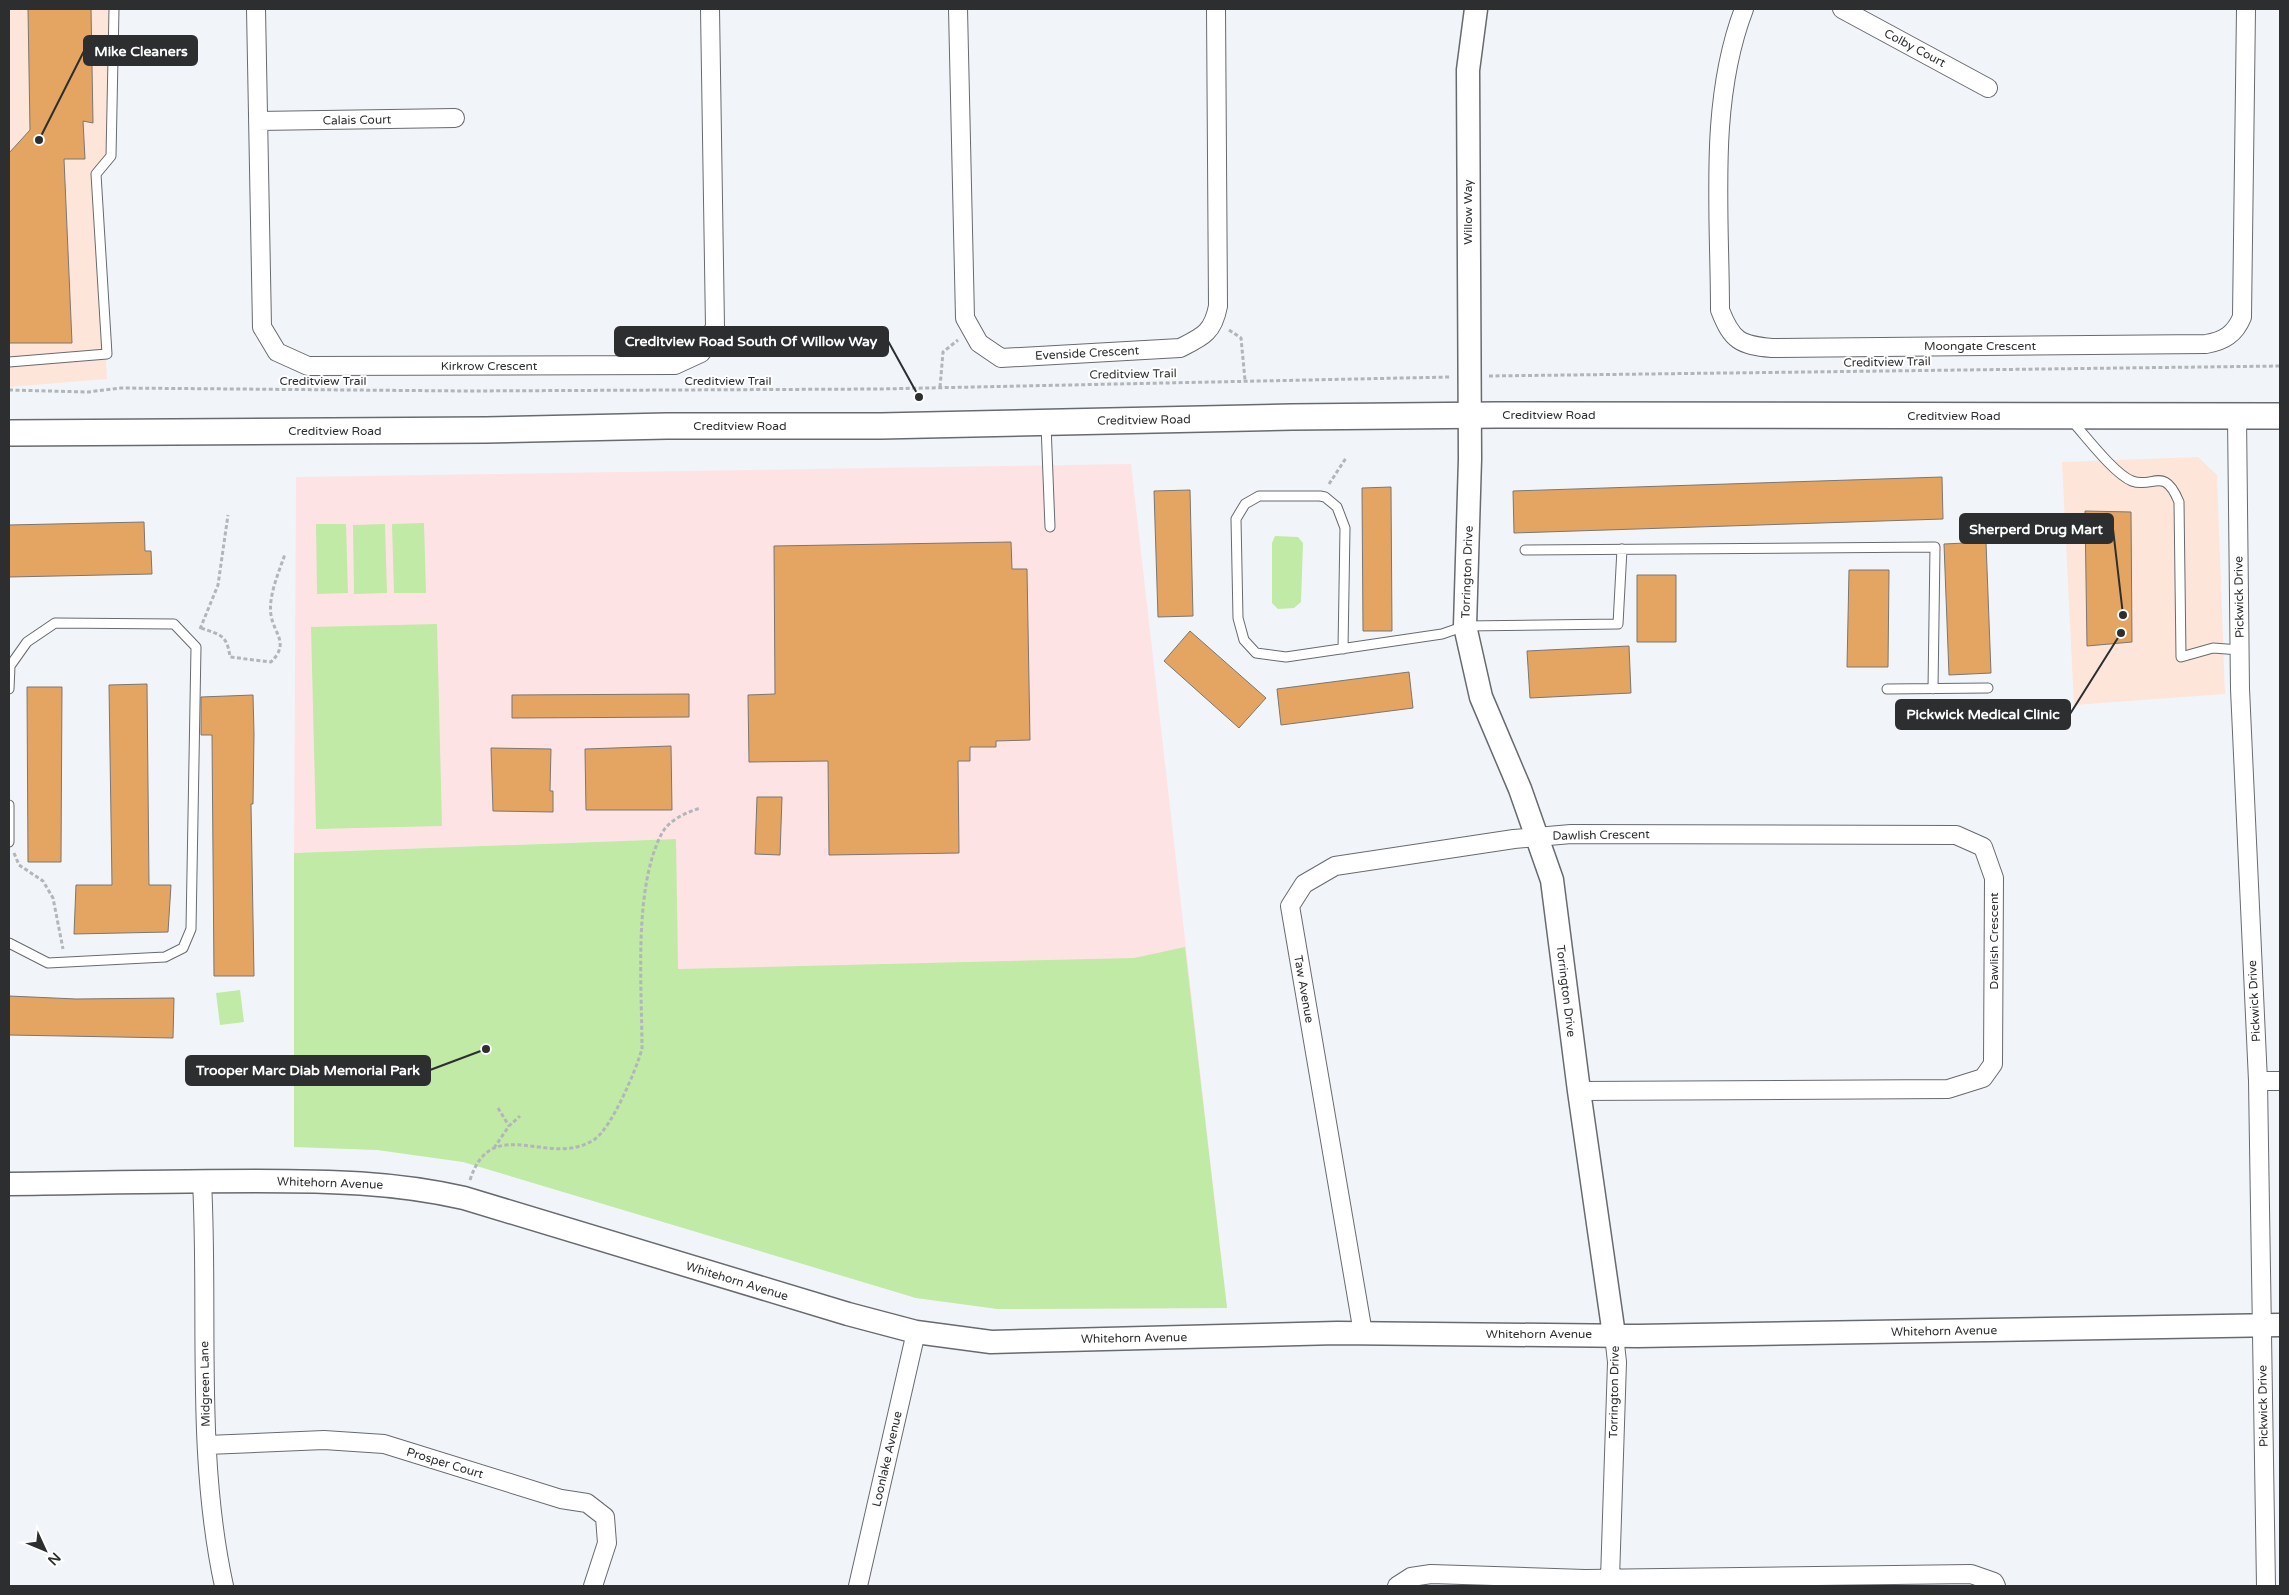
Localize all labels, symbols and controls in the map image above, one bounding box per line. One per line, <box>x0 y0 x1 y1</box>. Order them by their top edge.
street label: Colby Court <box>1882 26 1948 70</box>
callout: Mike Cleaners <box>84 36 197 65</box>
text: Mike Cleaners <box>94 43 188 60</box>
street label: Calais Court <box>323 112 392 128</box>
street label: Willow Way <box>1461 179 1475 245</box>
callout: Creditview Road South Of Willow Way <box>615 327 888 356</box>
text: Creditview Road South Of Willow Way <box>625 333 878 350</box>
street label: Moongate Crescent <box>1924 339 2036 353</box>
street label: Evenside Crescent <box>1035 343 1140 363</box>
street label: Creditview Trail <box>1843 354 1931 370</box>
street label: Kirkrow Crescent <box>441 359 538 373</box>
street label: Creditview Trail <box>1089 366 1177 382</box>
street label: Creditview Trail <box>279 374 367 388</box>
street label: Creditview Trail <box>684 374 772 388</box>
street label: Creditview Road <box>1502 408 1596 422</box>
street label: Creditview Road <box>1907 409 2001 423</box>
street label: Creditview Road <box>1097 412 1191 428</box>
street label: Creditview Road <box>693 419 787 433</box>
street label: Creditview Road <box>288 424 382 438</box>
callout: Sherperd Drug Mart <box>1960 514 2113 543</box>
text: Sherperd Drug Mart <box>1969 521 2103 538</box>
street label: Torrington Drive <box>1458 525 1476 619</box>
street label: Pickwick Drive <box>2231 556 2247 638</box>
callout: Pickwick Medical Clinic <box>1896 700 2070 729</box>
text: Pickwick Medical Clinic <box>1906 706 2060 723</box>
street label: Dawlish Crescent <box>1552 827 1650 843</box>
street label: Dawlish Crescent <box>1987 892 2001 990</box>
street label: Torrington Drive <box>1553 944 1579 1038</box>
street label: Taw Avenue <box>1291 954 1317 1024</box>
street label: Pickwick Drive <box>2245 959 2263 1042</box>
callout: Trooper Marc Diab Memorial Park <box>186 1056 430 1085</box>
text: Trooper Marc Diab Memorial Park <box>195 1062 420 1079</box>
street label: Whitehorn Avenue <box>277 1174 384 1192</box>
street label: Whitehorn Avenue <box>684 1259 790 1303</box>
street label: Whitehorn Avenue <box>1891 1323 1997 1339</box>
street label: Whitehorn Avenue <box>1486 1327 1592 1341</box>
street label: Whitehorn Avenue <box>1081 1330 1187 1346</box>
street label: Midgreen Lane <box>197 1341 213 1427</box>
street label: Torrington Drive <box>1606 1345 1622 1438</box>
street label: Pickwick Drive <box>2255 1365 2271 1447</box>
street label: Loonlake Avenue <box>869 1410 905 1508</box>
street label: Prosper Court <box>405 1445 485 1481</box>
north arrow <box>20 1525 70 1575</box>
text: N <box>44 1549 64 1569</box>

